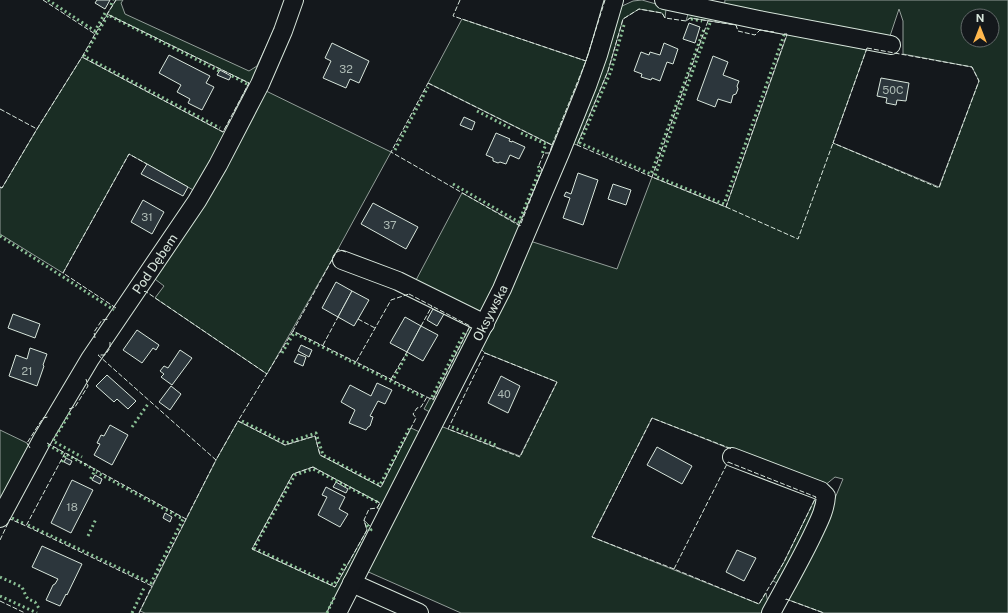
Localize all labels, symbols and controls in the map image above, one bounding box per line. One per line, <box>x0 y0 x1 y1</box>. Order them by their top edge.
north arrow <box>960 8 1000 48</box>
text: N <box>976 12 984 24</box>
house number: 32 <box>339 63 353 75</box>
house number: 50C <box>882 84 904 96</box>
house number: 31 <box>141 211 153 223</box>
house number: 37 <box>383 219 397 231</box>
street label: Pod Dębem <box>129 231 181 297</box>
street label: Oksywska <box>470 283 511 344</box>
house number: 21 <box>21 365 33 377</box>
house number: 40 <box>497 388 511 400</box>
house number: 18 <box>66 501 78 513</box>

